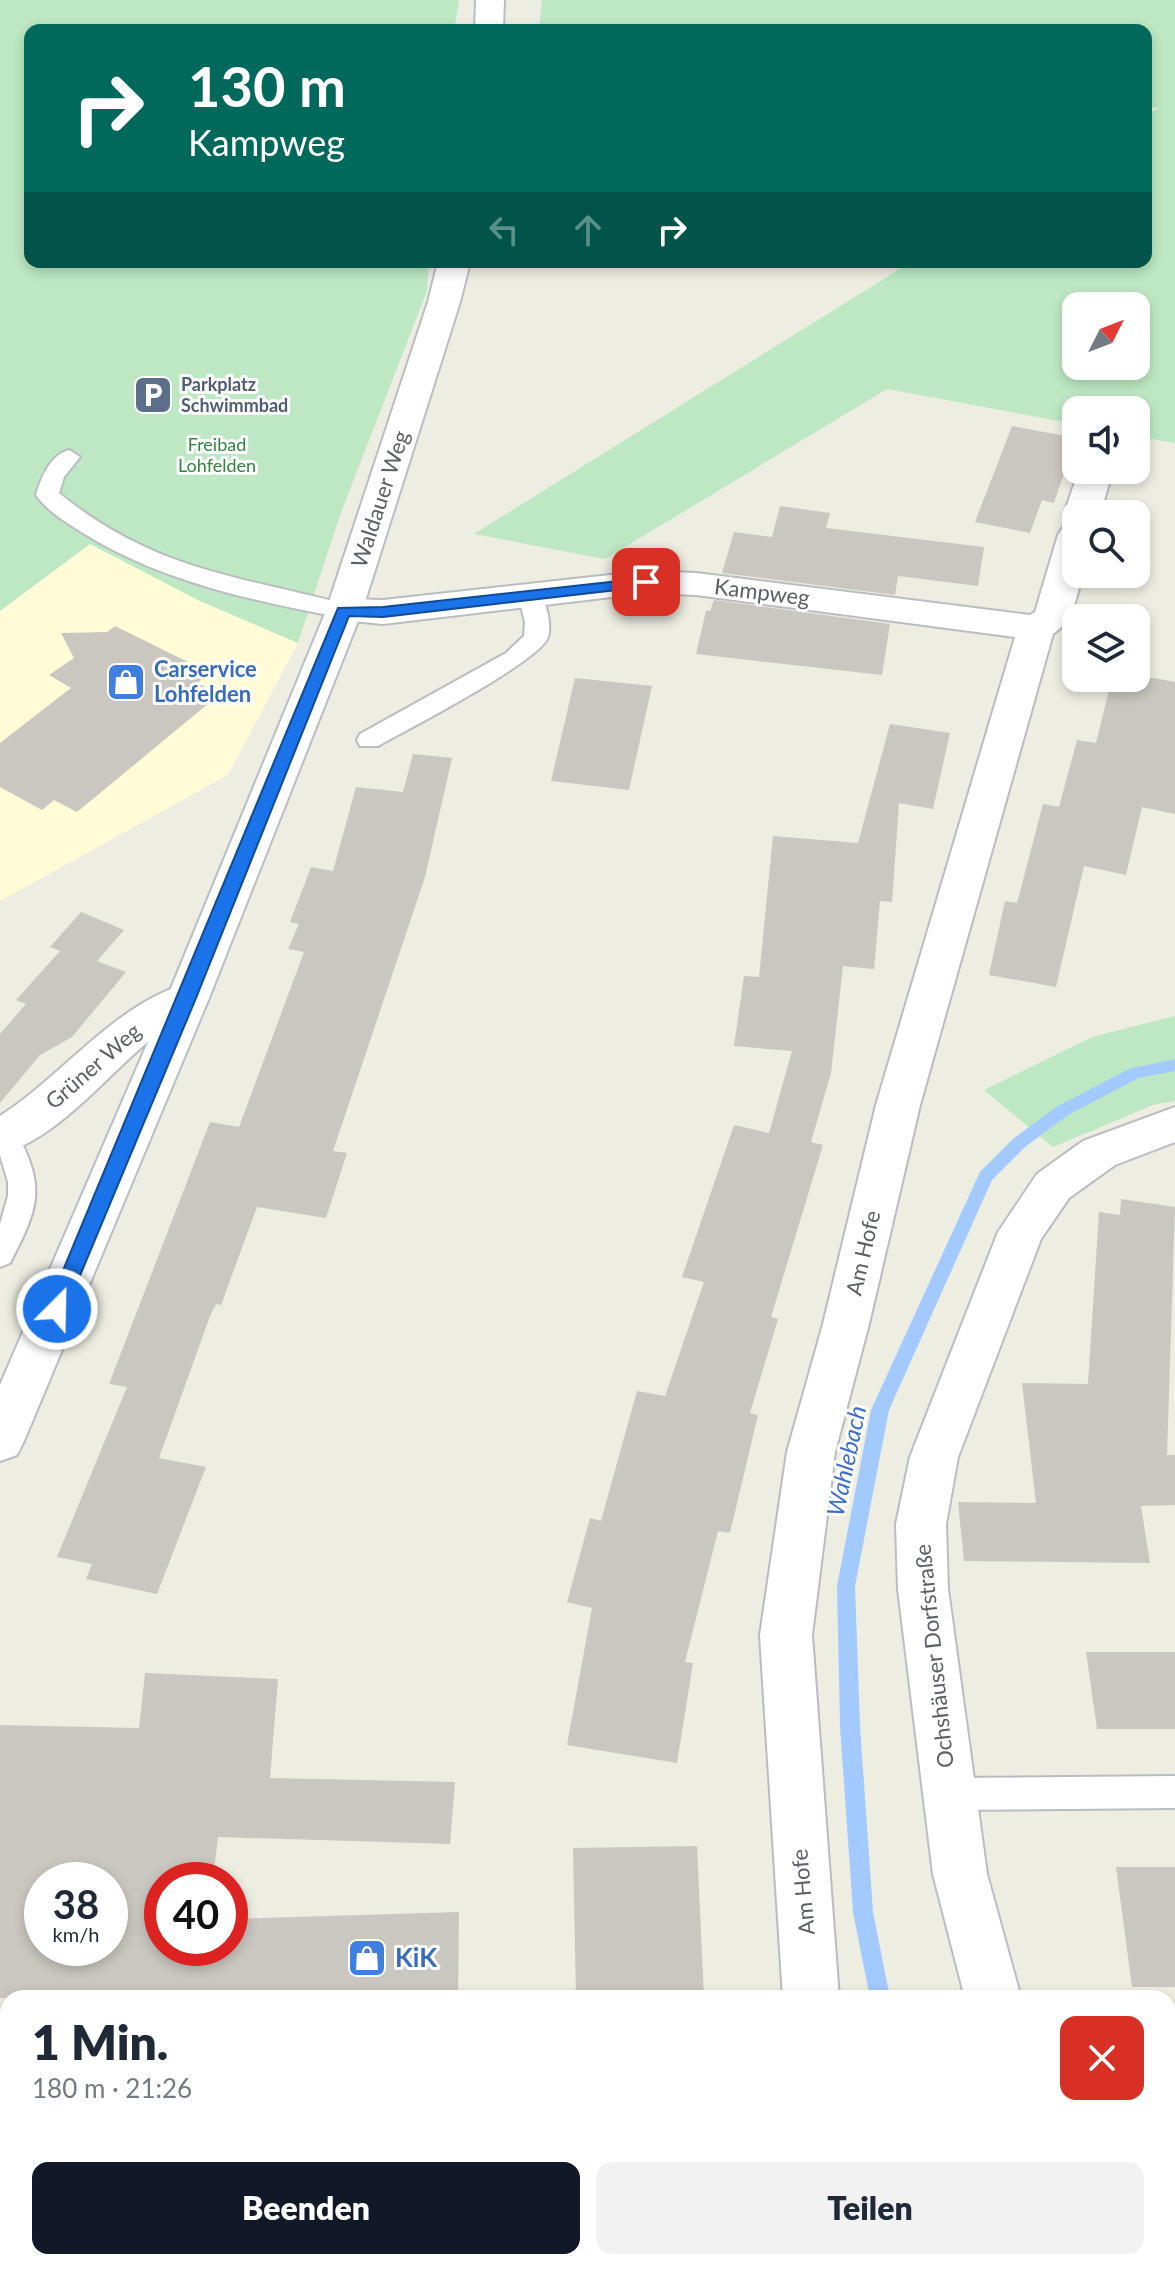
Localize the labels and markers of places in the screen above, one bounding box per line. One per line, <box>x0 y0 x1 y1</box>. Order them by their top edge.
place label: Parkplatz Schwimmbad <box>181 373 288 416</box>
parking icon: Parkplatz Schwimmbad <box>132 374 174 416</box>
pin <box>612 548 680 616</box>
place label: Carservice Lohfelden <box>154 655 257 707</box>
shop icon: Carservice Lohfelden <box>105 661 147 703</box>
shop icon: KiK <box>346 1937 388 1979</box>
place label: KiK <box>395 1941 438 1973</box>

